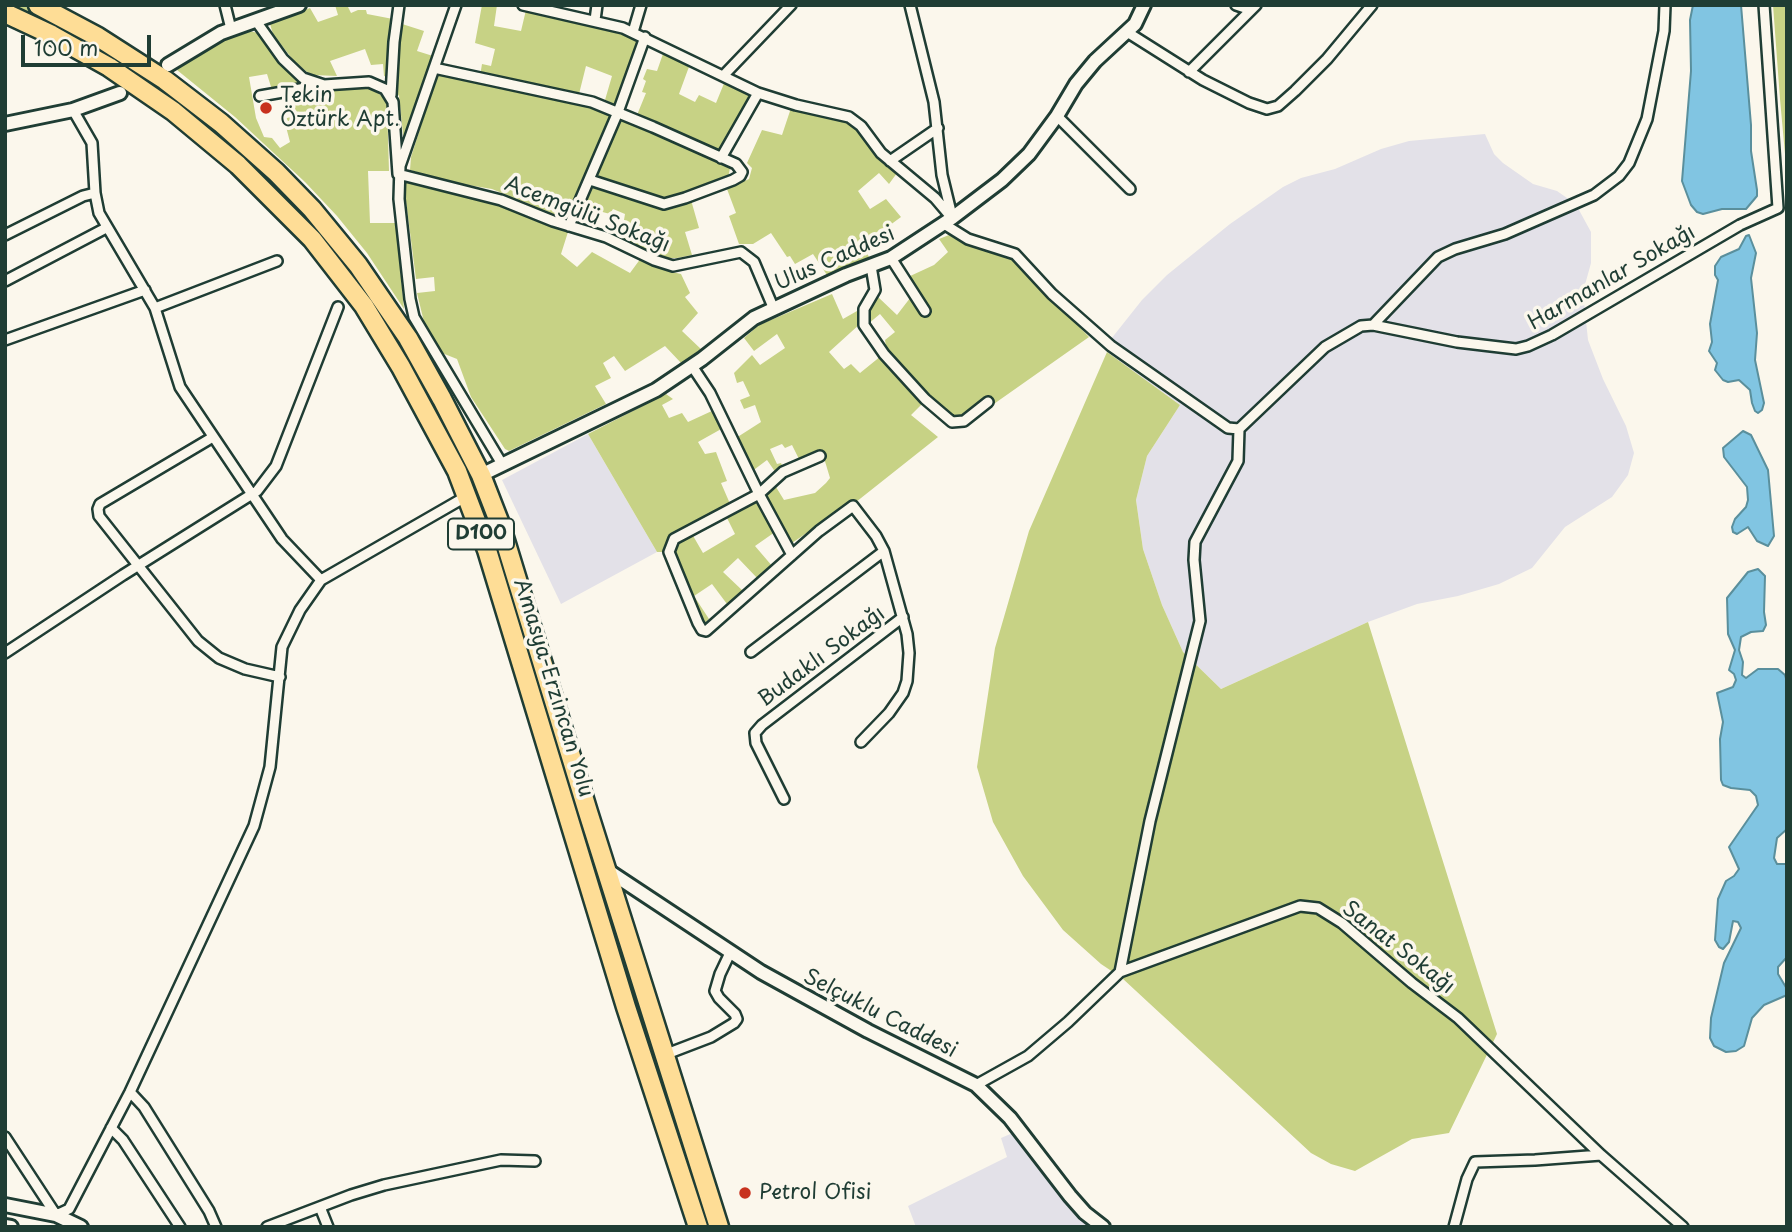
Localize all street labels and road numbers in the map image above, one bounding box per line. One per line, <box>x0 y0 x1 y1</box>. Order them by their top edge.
street label: Acemgülü Sokağı <box>501 172 673 258</box>
street label: Harmanlar Sokağı <box>1524 220 1700 336</box>
street label: Ulus Caddesi <box>771 221 899 297</box>
road number: D100 <box>448 519 514 550</box>
street label: Amasya-Erzincan Yolu <box>508 576 598 800</box>
street label: Budaklı Sokağı <box>754 601 890 713</box>
street label: Sanat Sokağı <box>1337 896 1459 1000</box>
street label: Selçuklu Caddesi <box>799 964 961 1064</box>

